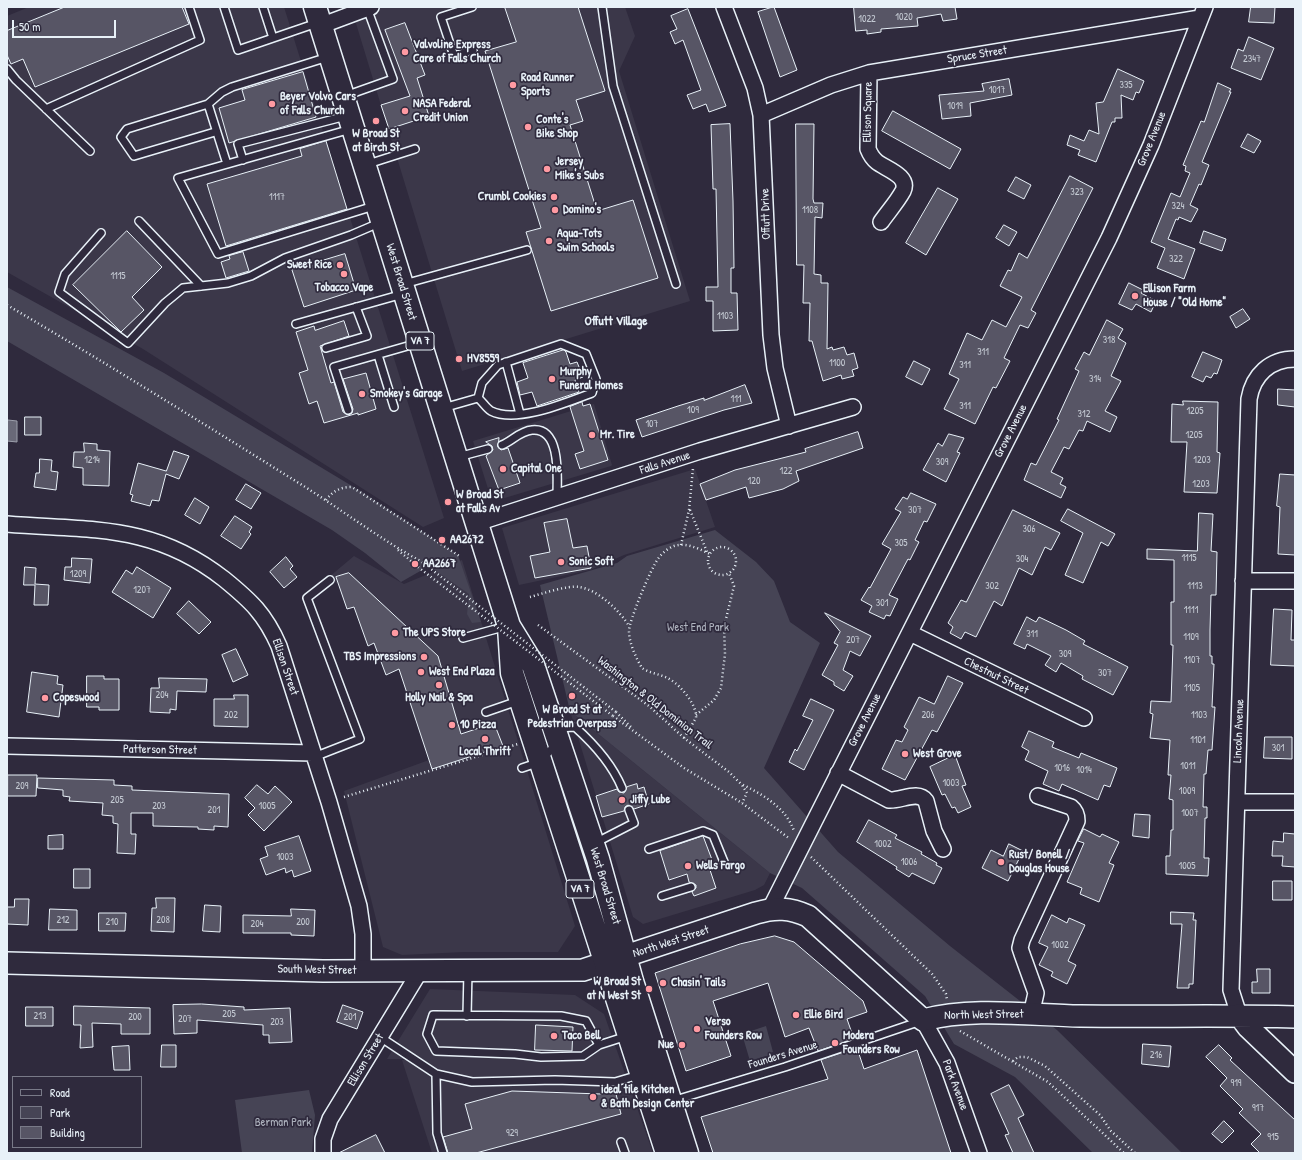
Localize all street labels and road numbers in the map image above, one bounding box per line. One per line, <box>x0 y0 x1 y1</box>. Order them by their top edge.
street label: Spruce Street <box>946 43 1008 67</box>
street label: Ellison Square <box>860 81 876 143</box>
street label: Grove Avenue <box>1134 109 1170 169</box>
street label: Offutt Drive <box>758 188 774 240</box>
street label: West Broad Street <box>383 242 419 322</box>
road number: VA 7 <box>406 332 434 350</box>
street label: Grove Avenue <box>991 402 1031 460</box>
street label: Falls Avenue <box>638 448 692 478</box>
street label: Ellison Street <box>269 637 301 697</box>
street label: Washington & Old Dominion Trail <box>595 654 715 752</box>
street label: Chestnut Street <box>961 654 1031 698</box>
street label: Grove Avenue <box>845 691 885 749</box>
street label: Lincoln Avenue <box>1231 699 1247 763</box>
street label: Patterson Street <box>123 742 197 758</box>
street label: West Broad Street <box>587 846 623 926</box>
road number: VA 7 <box>566 880 594 898</box>
street label: North West Street <box>631 923 711 961</box>
street label: South West Street <box>278 962 356 978</box>
street label: North West Street <box>944 1007 1024 1023</box>
street label: Ellison Street <box>345 1031 387 1089</box>
street label: Founders Avenue <box>747 1038 819 1072</box>
street label: Park Avenue <box>939 1058 971 1112</box>

